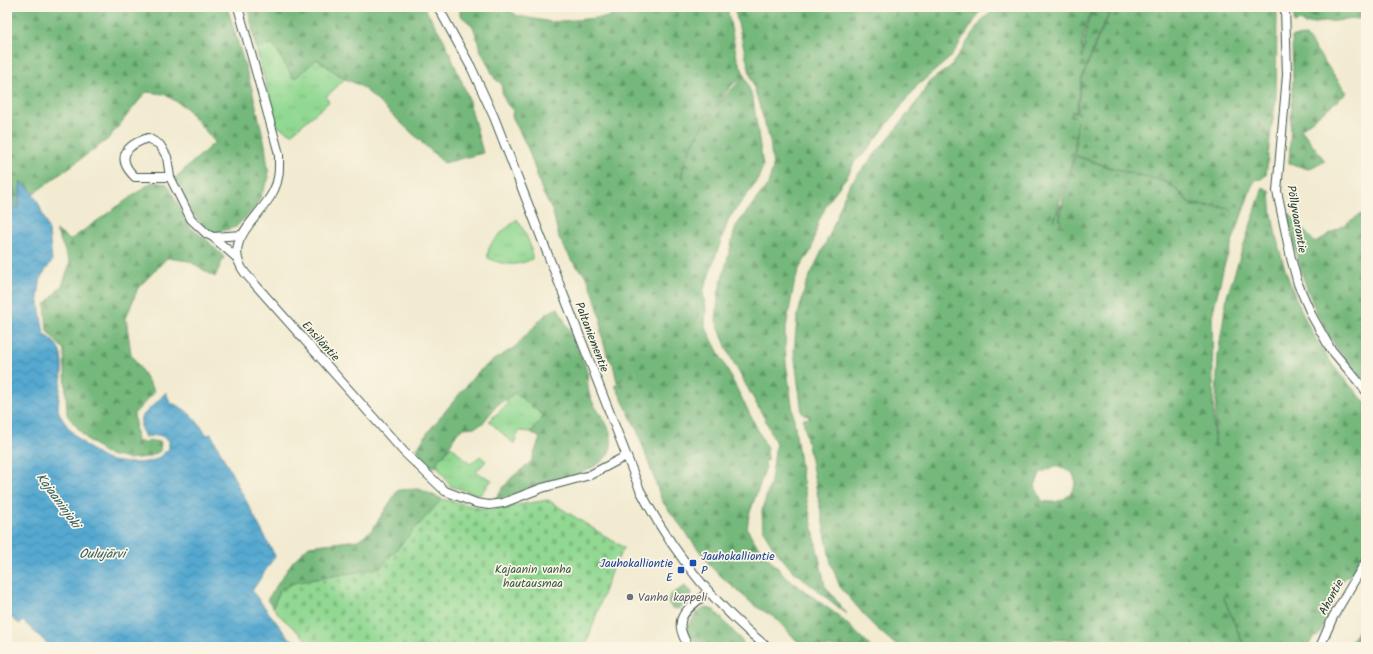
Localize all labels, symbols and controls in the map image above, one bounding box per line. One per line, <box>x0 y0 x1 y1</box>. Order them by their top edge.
street label: Pöllyvaarantie <box>1281 184 1312 255</box>
street label: Paltaniementie <box>569 299 614 376</box>
street label: Ensiläntie <box>297 317 345 366</box>
water label: Kajaaninjoki <box>30 469 87 536</box>
water label: Oulujärvi <box>79 544 128 565</box>
place label: Jauhokalliontie P <box>701 547 775 580</box>
place label: Jauhokalliontie E <box>599 554 674 587</box>
marker: Jauhokalliontie P <box>688 558 698 568</box>
park label: Kajaanin vanha hautausmaa <box>495 560 572 593</box>
marker: Jauhokalliontie E <box>676 565 686 575</box>
street label: Ahontie <box>1314 575 1349 619</box>
place label: Vanha kappeli <box>638 588 708 607</box>
marker: Vanha kappeli <box>625 592 635 602</box>

